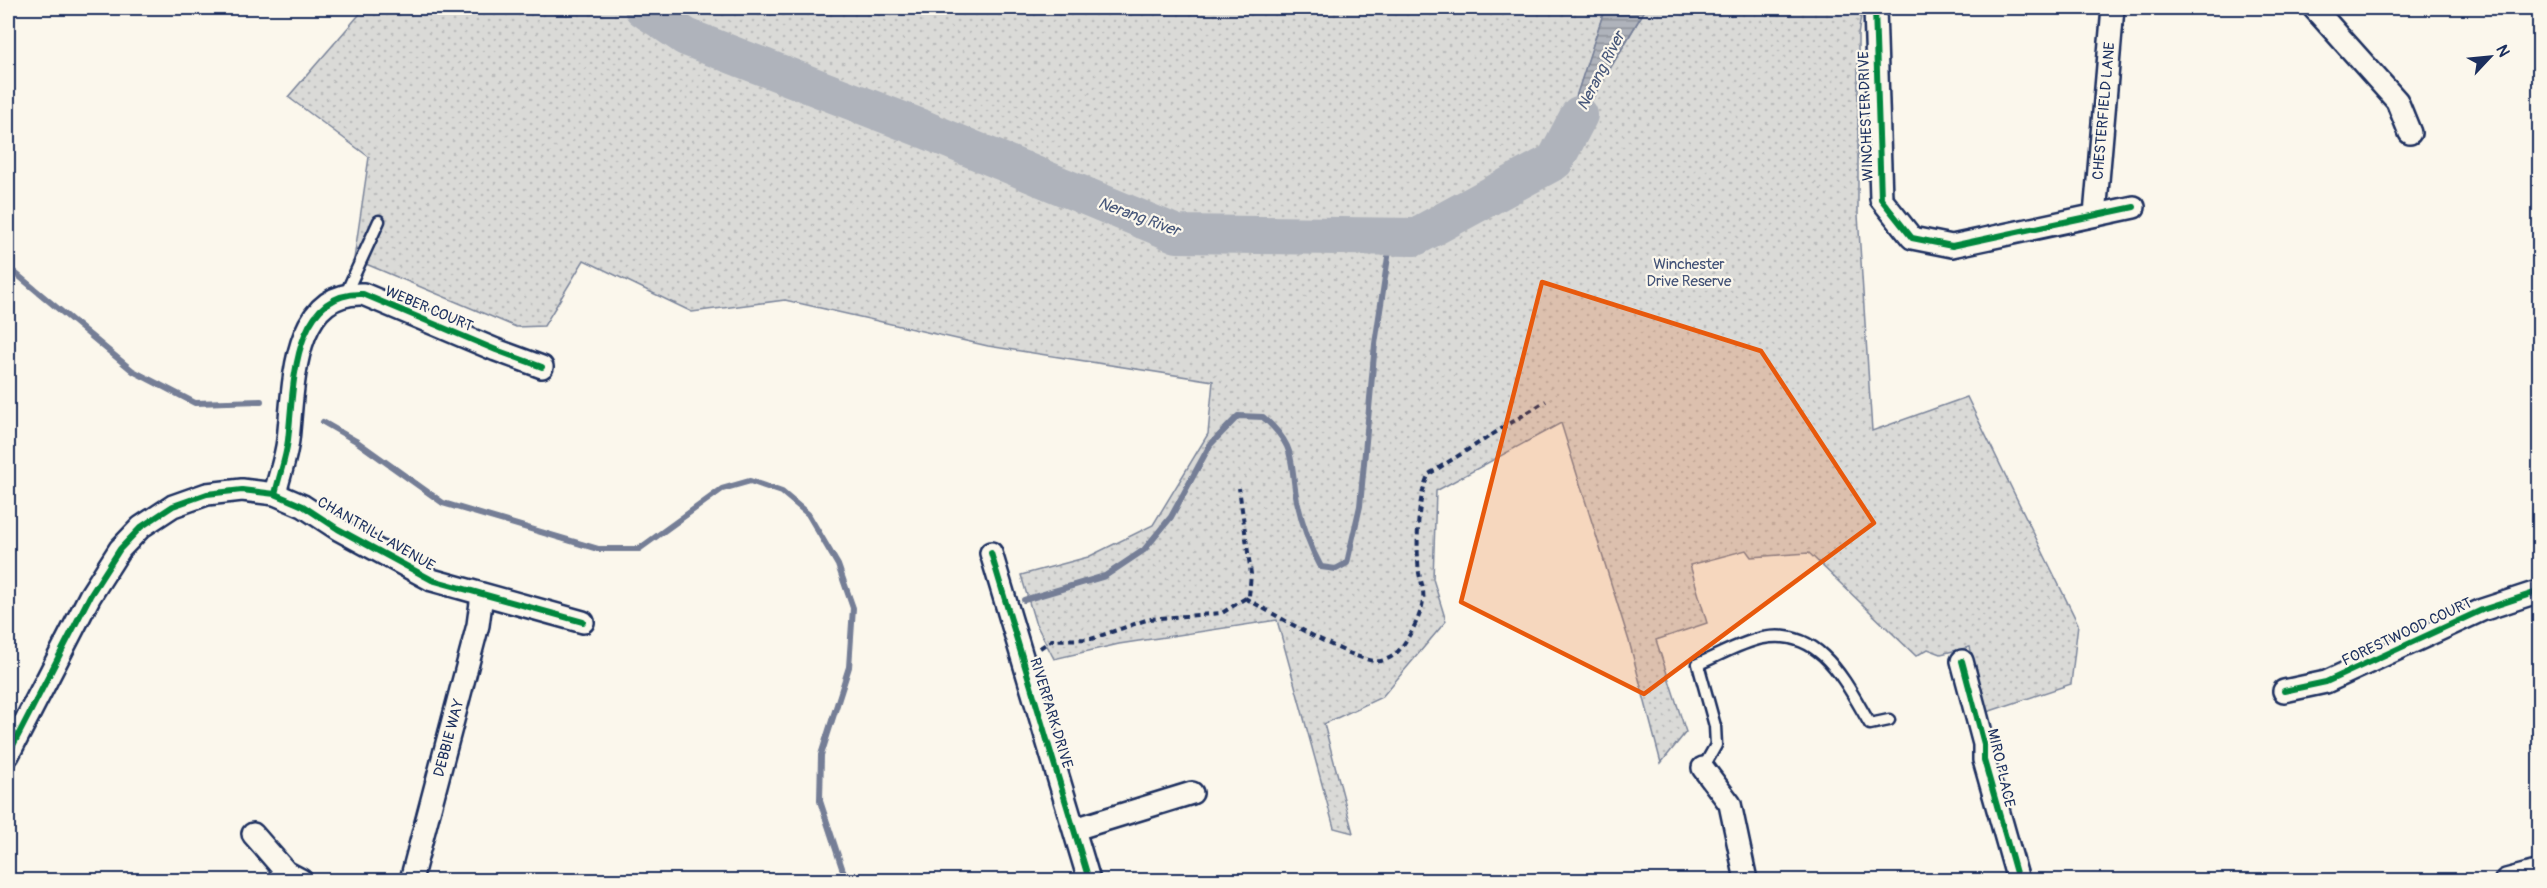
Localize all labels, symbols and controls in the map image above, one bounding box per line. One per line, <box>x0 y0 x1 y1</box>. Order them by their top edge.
water label: Nerang River <box>1573 26 1630 114</box>
north arrow <box>2460 27 2520 87</box>
street label: CHESTERFIELD LANE <box>2089 41 2120 181</box>
text: N <box>2491 42 2514 60</box>
street label: WINCHESTER DRIVE <box>1854 51 1878 181</box>
water label: Nerang River <box>1095 193 1185 242</box>
park label: Winchester Drive Reserve <box>1647 255 1732 291</box>
street label: WEBER COURT <box>382 282 476 336</box>
street label: CHANTRILL AVENUE <box>314 493 438 576</box>
street label: FORESTWOOD COURT <box>2339 593 2475 671</box>
street label: RIVERPARK DRIVE <box>1025 655 1077 771</box>
street label: DEBBIE WAY <box>429 697 469 779</box>
street label: MIRO PLACE <box>1983 727 2019 809</box>

